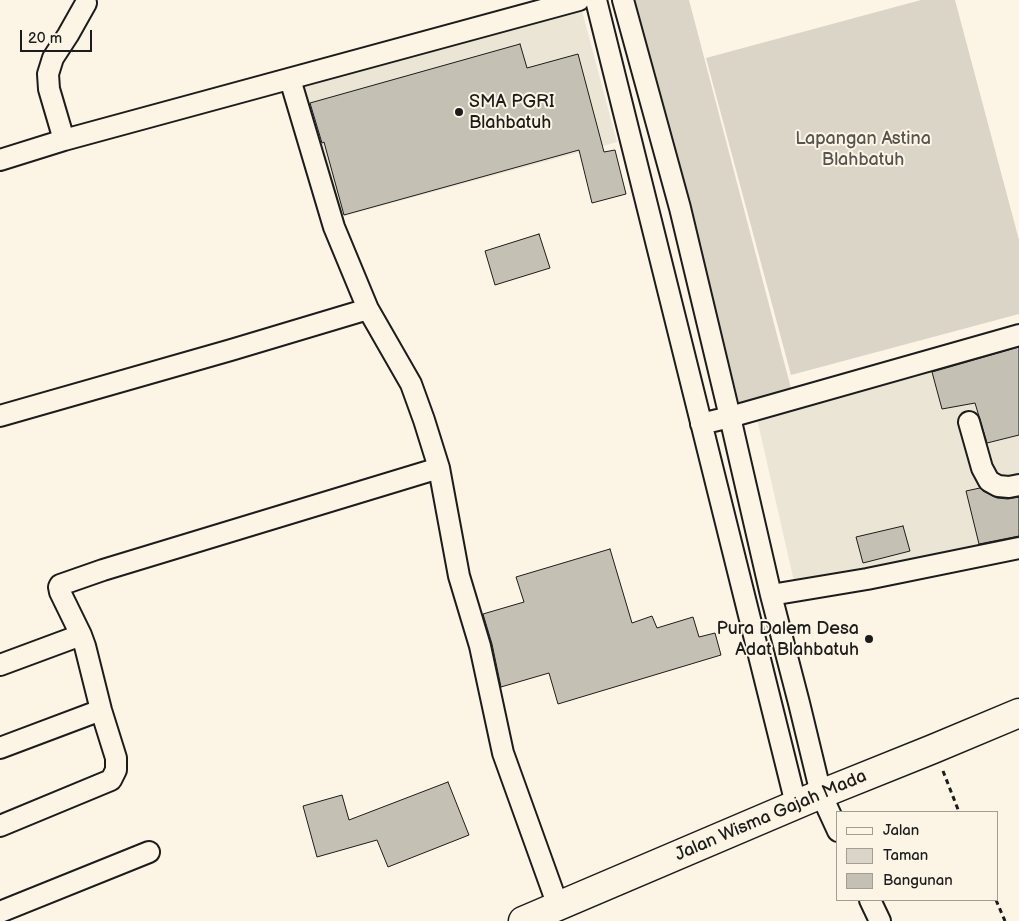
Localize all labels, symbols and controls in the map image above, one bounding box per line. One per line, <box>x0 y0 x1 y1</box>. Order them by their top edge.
scale bar <box>22 20 95 52</box>
text: 20 m <box>28 29 62 48</box>
place label: SMA PGRI Blahbatuh <box>469 91 554 134</box>
marker: SMA PGRI Blahbatuh <box>453 106 465 118</box>
park label: Lapangan Astina Blahbatuh <box>795 128 931 170</box>
place label: Pura Dalem Desa Adat Blahbatuh <box>716 618 859 660</box>
marker: Pura Dalem Desa Adat Blahbatuh <box>863 633 875 645</box>
street label: Jalan Wisma Gajah Mada <box>672 766 870 866</box>
legend <box>836 811 999 901</box>
text: Jalan <box>883 821 919 840</box>
text: Taman <box>883 846 928 865</box>
text: Bangunan <box>883 871 953 890</box>

